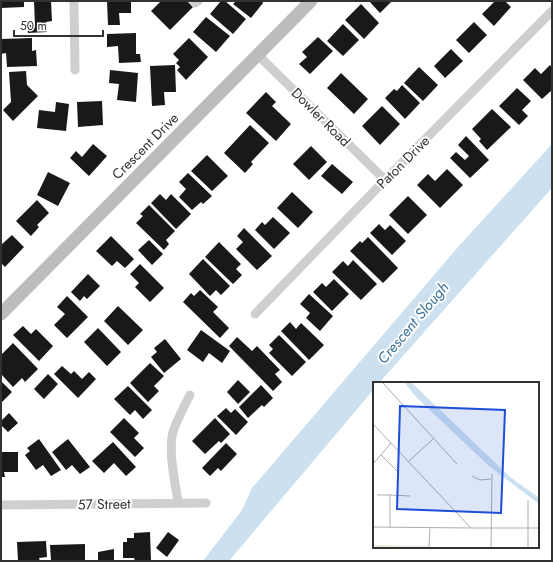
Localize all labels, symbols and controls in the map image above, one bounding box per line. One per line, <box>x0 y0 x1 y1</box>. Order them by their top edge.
scale bar <box>14 12 103 38</box>
text: 50 m <box>20 17 47 35</box>
street label: Dowler Road <box>287 83 355 151</box>
street label: Crescent Drive <box>107 108 183 184</box>
street label: Paton Drive <box>372 131 434 193</box>
water label: Crescent Slough <box>372 277 454 369</box>
inset map <box>373 382 539 548</box>
street label: 57 Street <box>77 494 131 514</box>

